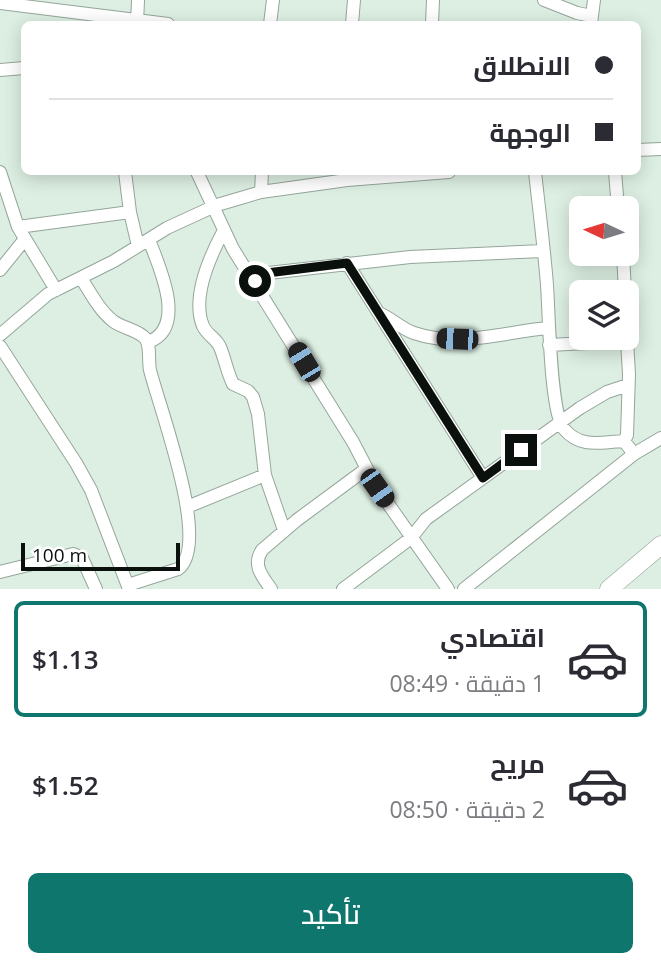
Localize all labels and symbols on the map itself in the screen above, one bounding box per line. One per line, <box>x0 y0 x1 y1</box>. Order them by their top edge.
north arrow <box>569 196 639 266</box>
route start <box>239 265 271 297</box>
car <box>436 328 479 350</box>
car <box>285 339 324 385</box>
route end <box>505 434 537 466</box>
car <box>357 465 398 511</box>
scale bar <box>21 540 180 572</box>

